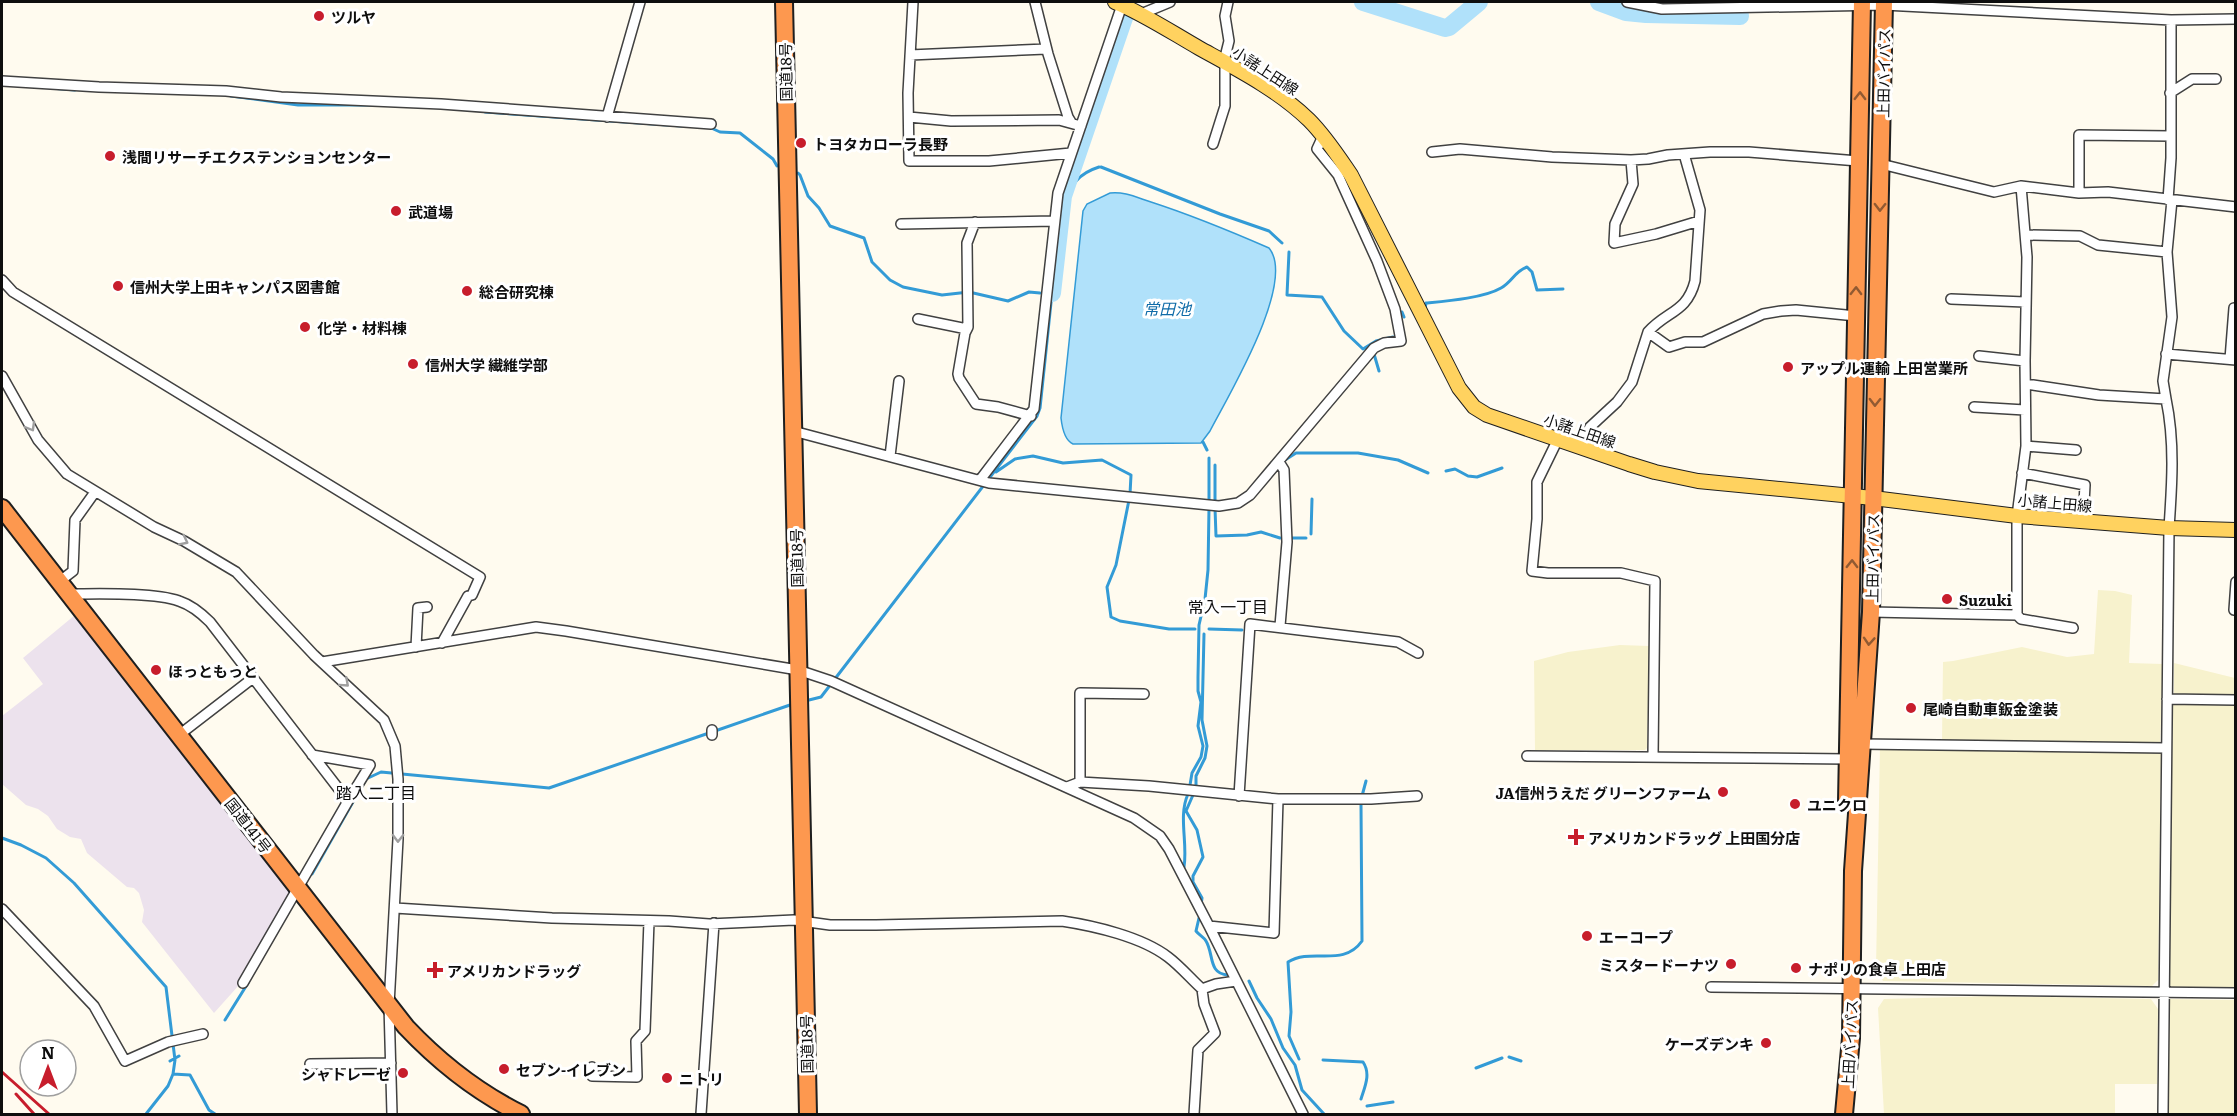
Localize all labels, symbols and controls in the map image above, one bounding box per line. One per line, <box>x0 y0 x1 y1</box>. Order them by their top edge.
place label: ツルヤ <box>331 5 376 28</box>
marker: ツルヤ <box>312 9 326 23</box>
street label: 上田バイパス <box>1871 28 1895 118</box>
street label: 小諸上田線 <box>1228 40 1304 100</box>
street label: 国道18号 <box>773 42 797 102</box>
one-way arrow <box>1854 92 1866 101</box>
place label: トヨタカローラ長野 <box>813 132 948 155</box>
marker: トヨタカローラ長野 <box>794 136 808 150</box>
place label: 浅間リサーチエクステンションセンター <box>122 145 392 168</box>
marker: 浅間リサーチエクステンションセンター <box>103 149 117 163</box>
place label: 武道場 <box>408 200 453 223</box>
one-way arrow <box>1874 202 1886 211</box>
marker: 武道場 <box>389 204 403 218</box>
place label: 信州大学上田キャンパス図書館 <box>130 275 340 298</box>
marker: 信州大学上田キャンパス図書館 <box>111 279 125 293</box>
place label: 総合研究棟 <box>479 280 554 303</box>
marker: 総合研究棟 <box>460 284 474 298</box>
one-way arrow <box>1850 287 1862 296</box>
water label: 常田池 <box>1143 296 1193 320</box>
place label: 化学・材料棟 <box>317 316 407 339</box>
marker: 化学・材料棟 <box>298 320 312 334</box>
place label: 信州大学 繊維学部 <box>425 353 548 376</box>
place label: アップル運輸 上田営業所 <box>1800 356 1968 379</box>
marker: 信州大学 繊維学部 <box>406 357 420 371</box>
marker: アップル運輸 上田営業所 <box>1781 360 1795 374</box>
one-way arrow <box>1869 397 1882 406</box>
street label: 小諸上田線 <box>1541 407 1619 453</box>
one-way arrow <box>23 421 35 431</box>
street label: 小諸上田線 <box>2017 487 2093 517</box>
street label: 上田バイパス <box>1860 513 1884 603</box>
street label: 国道18号 <box>784 528 808 588</box>
one-way arrow <box>178 534 189 546</box>
one-way arrow <box>1845 560 1858 569</box>
place label: Suzuki <box>1959 588 2012 611</box>
marker: Suzuki <box>1940 592 1954 606</box>
district label: 常入一丁目 <box>1188 594 1268 618</box>
one-way arrow <box>1863 636 1876 645</box>
place label: ほっともっと <box>168 659 258 682</box>
marker: ほっともっと <box>149 663 163 677</box>
one-way arrow <box>338 676 348 687</box>
place label: 尾崎自動車鈑金塗装 <box>1923 697 2058 720</box>
marker: 尾崎自動車鈑金塗装 <box>1904 701 1918 715</box>
district label: 踏入二丁目 <box>336 780 416 804</box>
place label: JA信州うえだ グリーンファーム <box>1495 781 1711 804</box>
marker: JA信州うえだ グリーンファーム <box>1716 785 1730 799</box>
street label: 国道141号 <box>220 792 278 858</box>
place label: ユニクロ <box>1807 793 1867 816</box>
marker: ユニクロ <box>1788 797 1802 811</box>
place label: アメリカンドラッグ 上田国分店 <box>1588 826 1800 849</box>
marker: アメリカンドラッグ 上田国分店 <box>1569 830 1583 844</box>
one-way arrow <box>391 833 404 842</box>
place label: エーコープ <box>1599 925 1673 948</box>
marker: エーコープ <box>1580 929 1594 943</box>
place label: ミスタードーナツ <box>1599 953 1719 976</box>
marker: ミスタードーナツ <box>1724 957 1738 971</box>
place label: ナポリの食卓 上田店 <box>1808 957 1946 980</box>
place label: アメリカンドラッグ <box>447 959 581 982</box>
marker: ナポリの食卓 上田店 <box>1789 961 1803 975</box>
marker: アメリカンドラッグ <box>428 963 442 977</box>
street label: 上田バイパス <box>1835 999 1863 1089</box>
street label: 国道18号 <box>794 1014 818 1074</box>
place label: ケーズデンキ <box>1665 1032 1754 1055</box>
marker: ケーズデンキ <box>1759 1036 1773 1050</box>
north arrow <box>18 1038 78 1098</box>
text: N <box>41 1040 55 1064</box>
place label: セブン-イレブン <box>516 1058 626 1081</box>
place label: シャトレーゼ <box>301 1062 391 1085</box>
marker: セブン-イレブン <box>497 1062 511 1076</box>
marker: シャトレーゼ <box>396 1066 410 1080</box>
place label: ニトリ <box>679 1067 724 1090</box>
marker: ニトリ <box>660 1071 674 1085</box>

